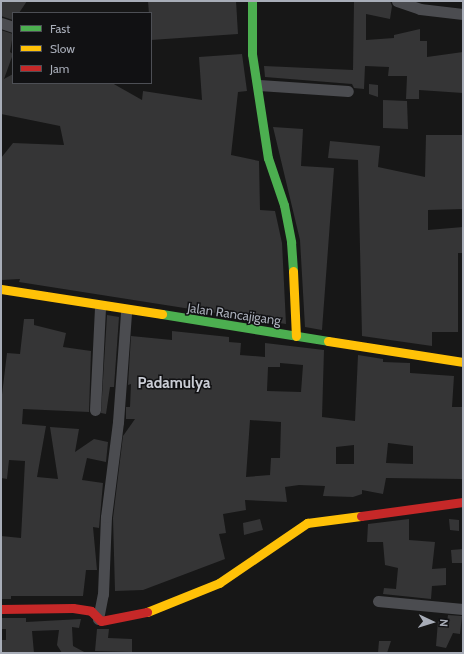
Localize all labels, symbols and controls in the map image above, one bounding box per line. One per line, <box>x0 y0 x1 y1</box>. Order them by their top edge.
legend <box>12 12 152 84</box>
text: Fast <box>50 21 70 36</box>
text: Slow <box>50 41 75 56</box>
text: Jam <box>50 61 69 76</box>
street label: Jalan Rancajigang <box>186 300 282 328</box>
district label: Padamulya <box>138 375 210 393</box>
north arrow <box>412 602 452 642</box>
text: N <box>437 618 451 627</box>

